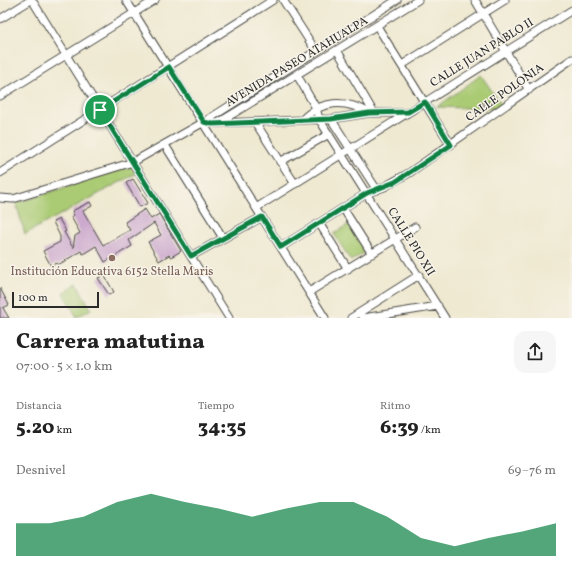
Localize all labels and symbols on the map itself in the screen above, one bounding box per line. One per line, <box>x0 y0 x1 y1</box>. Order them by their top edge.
street label: AVENIDA PASEO ATAHUALPA <box>223 13 372 111</box>
street label: CALLE JUAN PABLO II <box>427 15 537 91</box>
street label: CALLE POLONIA <box>463 60 548 126</box>
pin <box>83 93 117 127</box>
street label: CALLE PIO XII <box>384 205 438 279</box>
marker: Institución Educativa 6152 Stella Maris <box>107 253 117 263</box>
place label: Institución Educativa 6152 Stella Maris <box>11 264 213 280</box>
scale bar <box>12 290 99 309</box>

